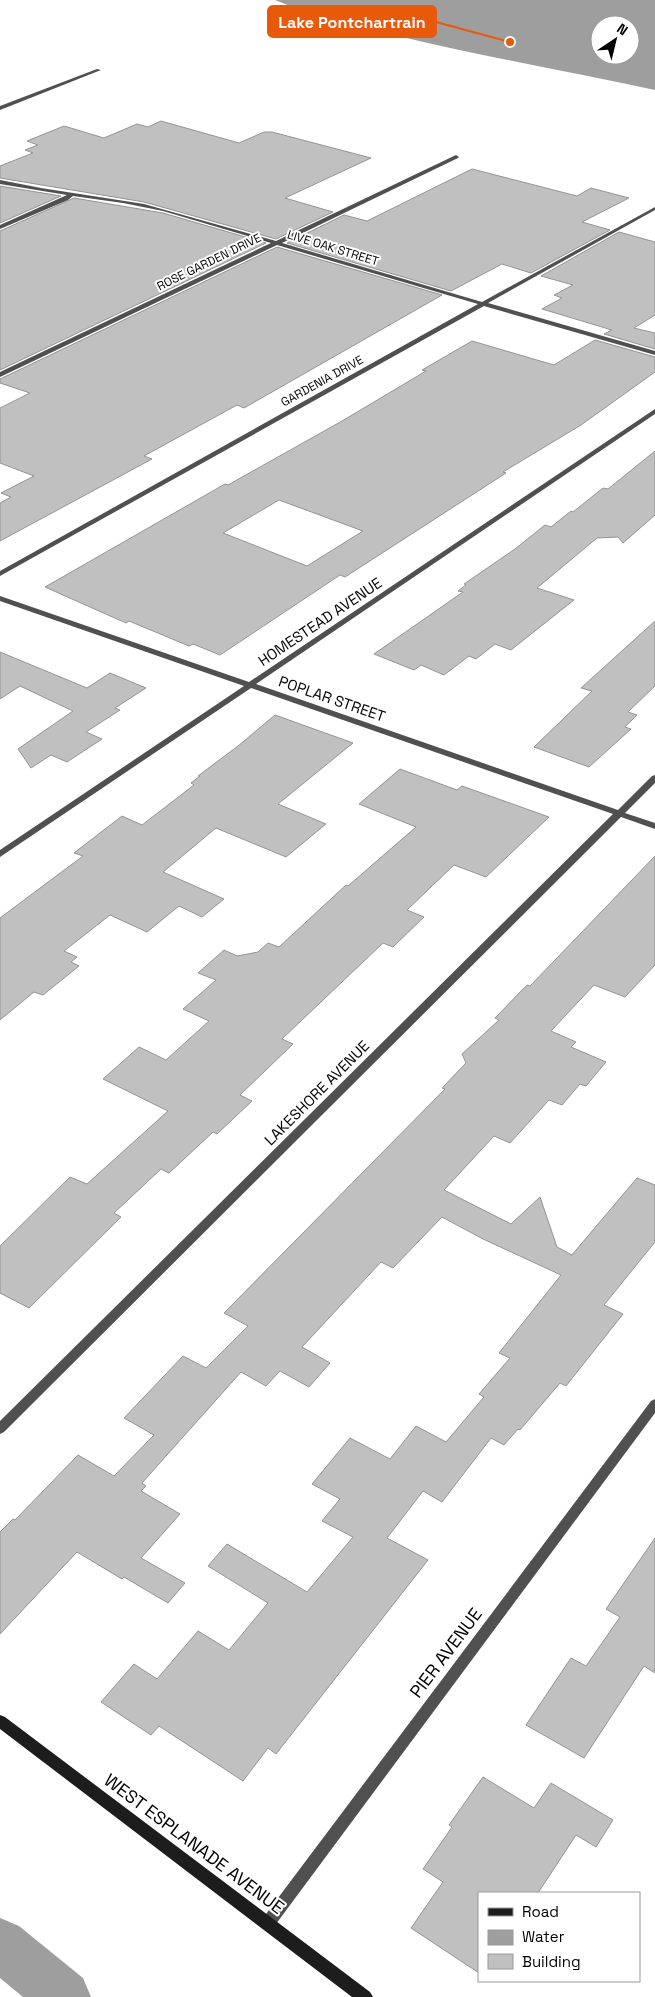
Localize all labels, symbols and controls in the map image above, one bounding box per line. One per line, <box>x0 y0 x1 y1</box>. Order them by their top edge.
callout: Lake Pontchartrain <box>268 6 436 37</box>
text: Lake Pontchartrain <box>278 12 426 33</box>
north arrow <box>590 15 640 65</box>
text: N <box>613 19 631 39</box>
street label: LIVE OAK STREET <box>285 226 381 270</box>
street label: ROSE GARDEN DRIVE <box>154 230 264 294</box>
street label: GARDENIA DRIVE <box>278 352 366 410</box>
street label: HOMESTEAD AVENUE <box>254 573 385 670</box>
street label: POPLAR STREET <box>276 671 388 726</box>
street label: LAKESHORE AVENUE <box>260 1036 373 1149</box>
street label: PIER AVENUE <box>404 1603 487 1702</box>
street label: WEST ESPLANADE AVENUE <box>100 1768 289 1919</box>
legend <box>478 1892 640 1982</box>
text: Road <box>522 1902 559 1921</box>
text: Water <box>522 1927 565 1946</box>
text: Building <box>522 1952 581 1971</box>

